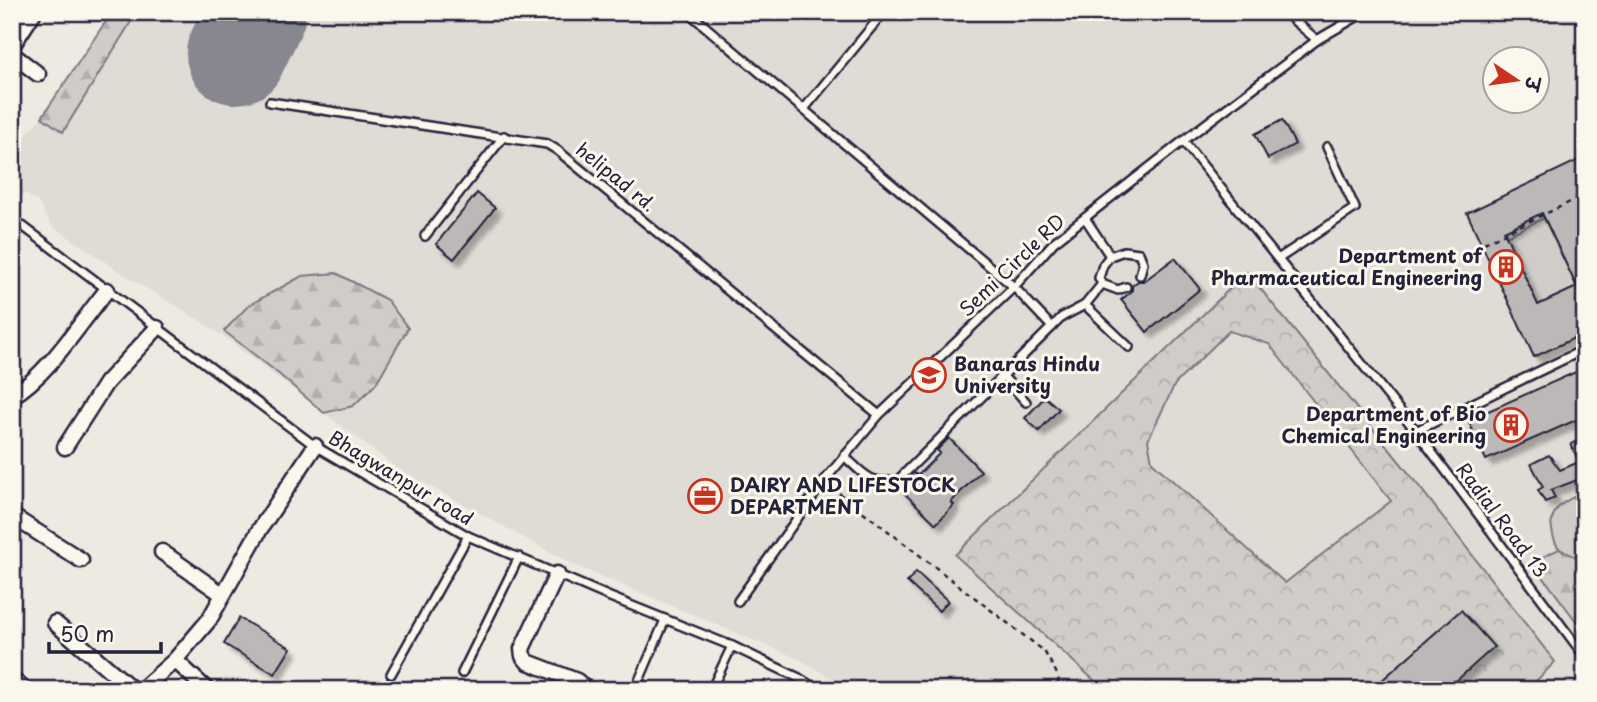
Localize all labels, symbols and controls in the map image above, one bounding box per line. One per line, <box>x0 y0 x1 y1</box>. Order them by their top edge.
north arrow <box>1482 46 1552 116</box>
text: उ <box>1518 73 1549 96</box>
street label: helipad rd. <box>570 135 663 217</box>
street label: Semi Circle RD <box>952 207 1070 322</box>
place label: Department of Pharmaceutical Engineering <box>1211 241 1484 291</box>
building icon: Department of Pharmaceutical Engineering <box>1487 248 1525 286</box>
place label: Banaras Hindu University <box>954 349 1100 399</box>
school or university icon: Banaras Hindu University <box>910 356 948 394</box>
place label: Department of Bio Chemical Engineering <box>1281 399 1486 449</box>
building icon: Department of Bio Chemical Engineering <box>1492 406 1530 444</box>
street label: Bhagwanpur road <box>324 423 479 531</box>
street label: Radial Road 13 <box>1450 456 1555 583</box>
place label: DAIRY AND LIFESTOCK DEPARTMENT <box>730 470 955 520</box>
office icon: DAIRY AND LIFESTOCK DEPARTMENT <box>686 477 724 515</box>
scale bar <box>49 611 161 655</box>
text: 50 m <box>60 617 114 649</box>

